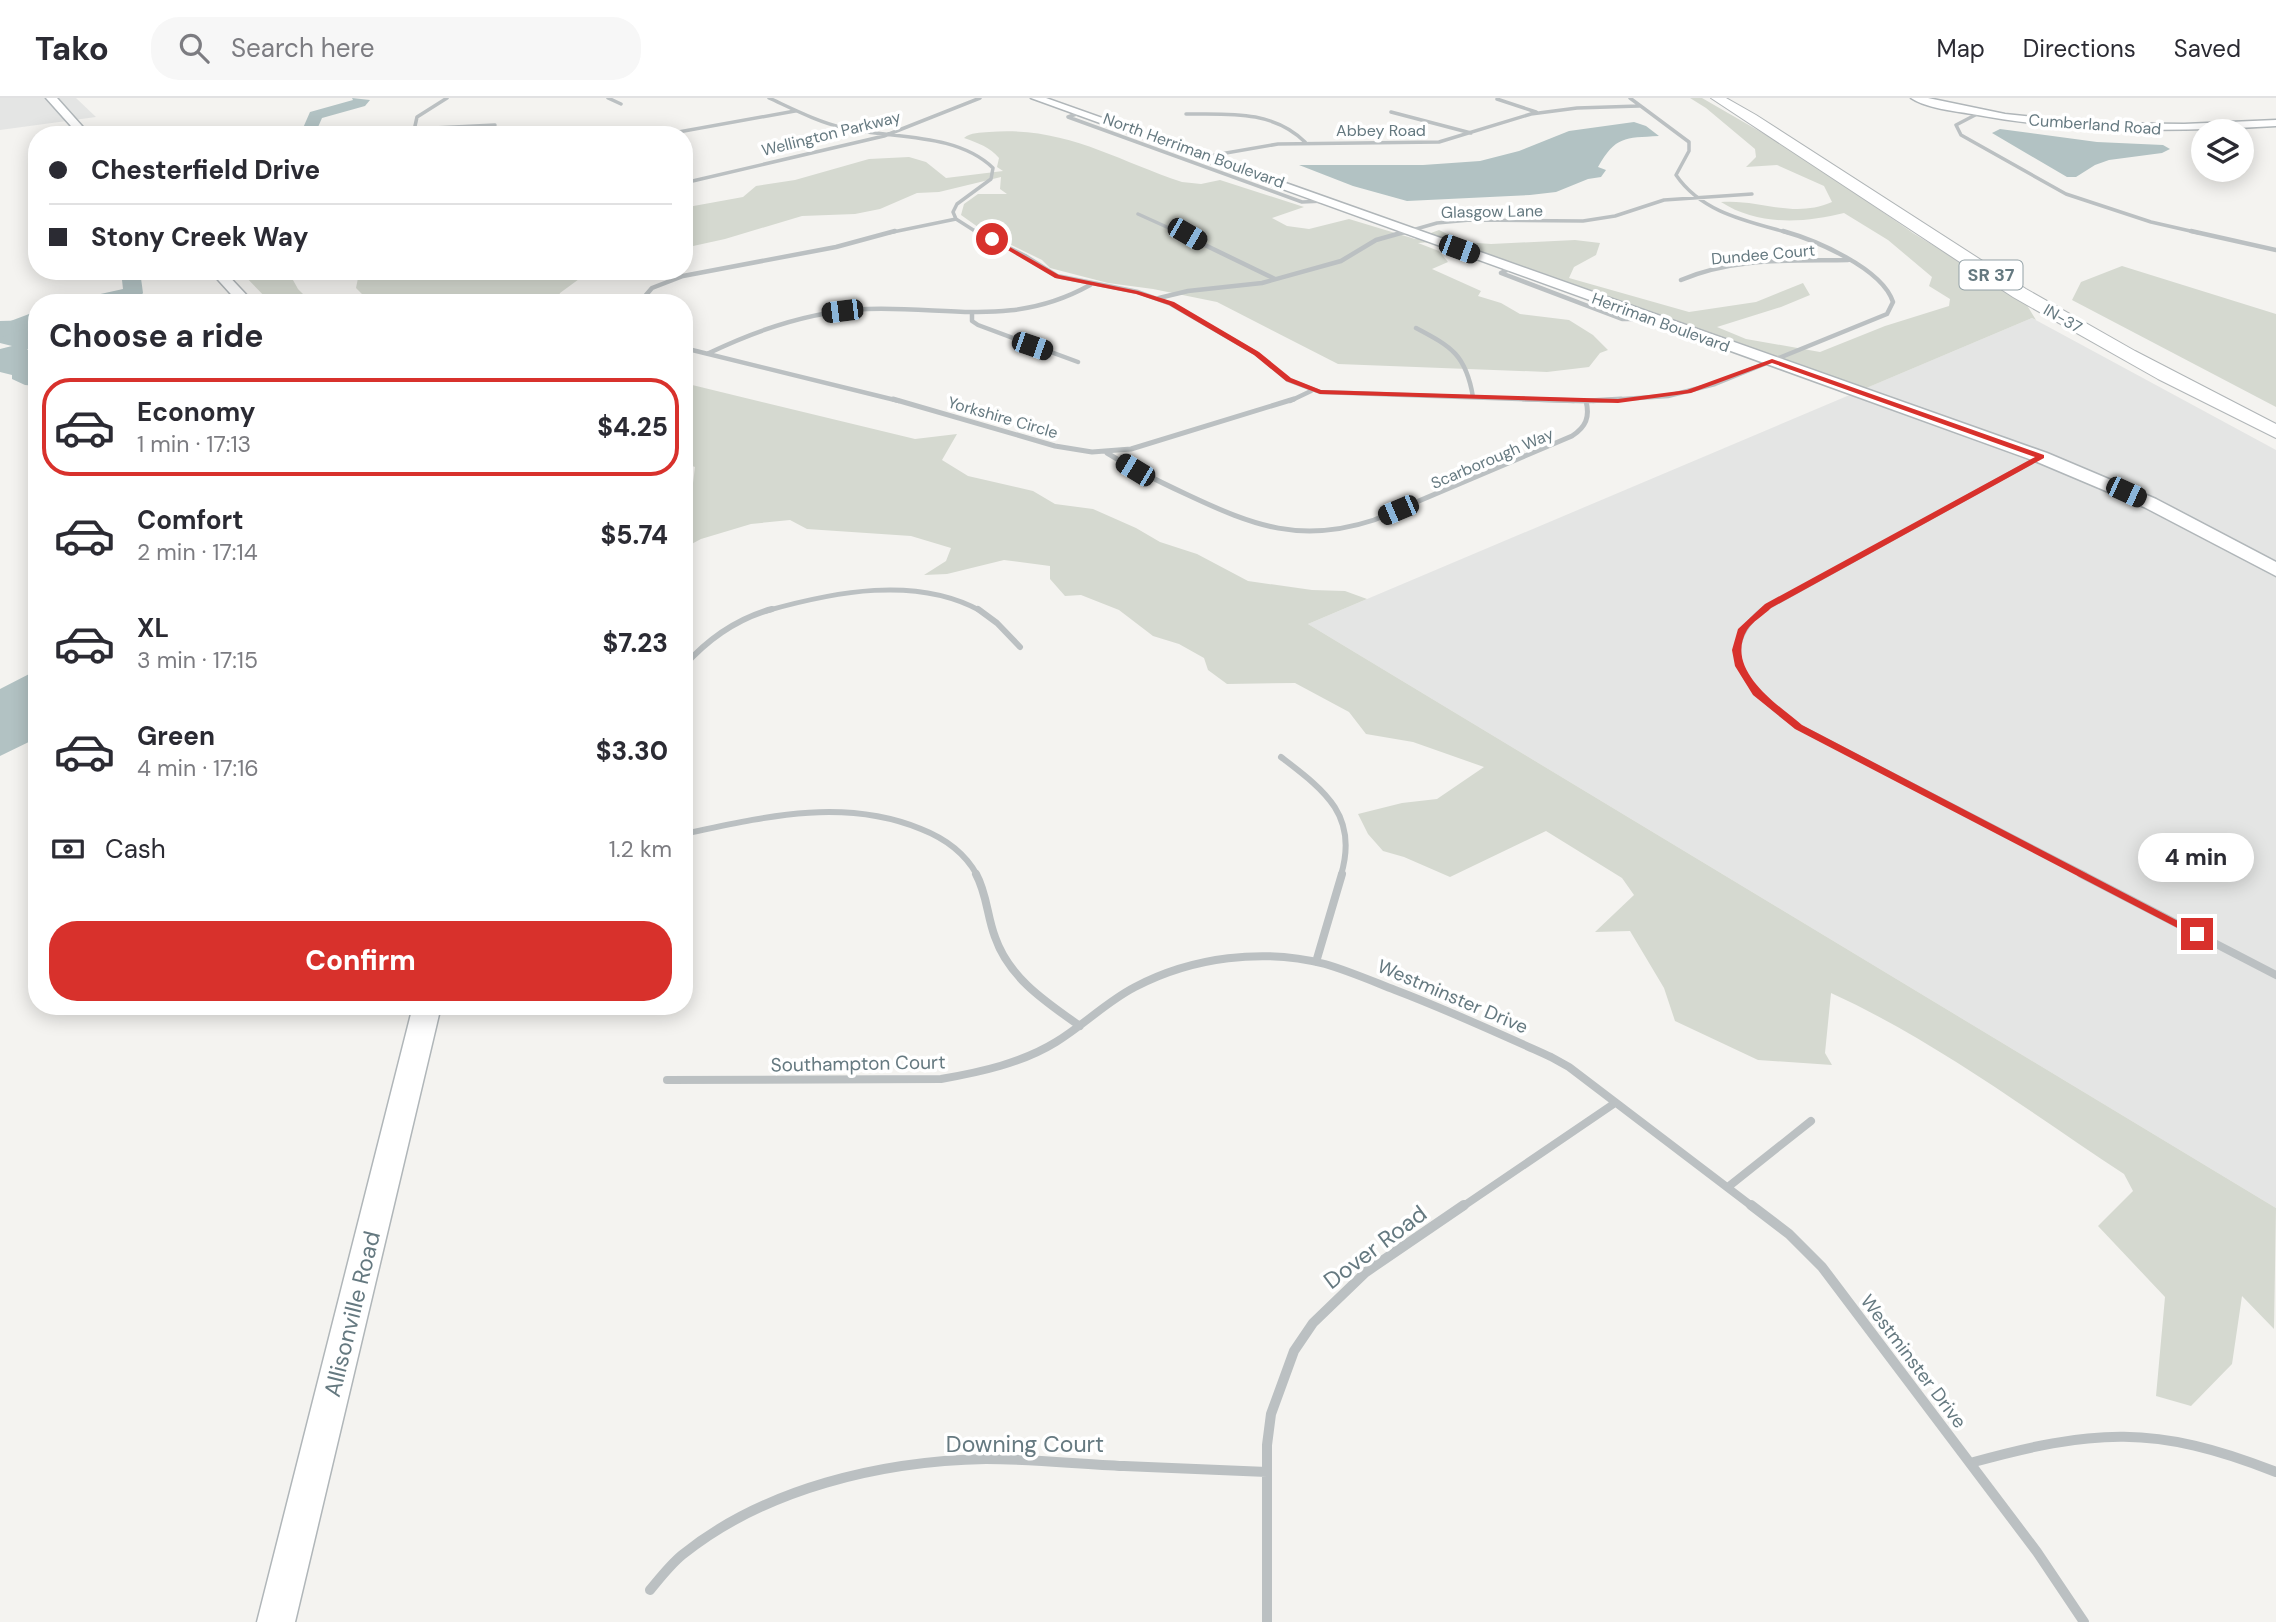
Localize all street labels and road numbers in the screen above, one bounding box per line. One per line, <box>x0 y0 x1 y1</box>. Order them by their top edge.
street label: Wellington Parkway <box>759 106 903 161</box>
street label: North Herriman Boulevard <box>1100 108 1287 193</box>
street label: Cumberland Road <box>2028 109 2162 140</box>
street label: Abbey Road <box>1336 120 1426 141</box>
street label: Glasgow Lane <box>1441 200 1543 223</box>
street label: Dundee Court <box>1710 239 1816 269</box>
road number: SR 37 <box>1960 260 2022 290</box>
street label: Herriman Boulevard <box>1589 288 1733 357</box>
street label: IN-37 <box>2040 299 2086 338</box>
street label: Yorkshire Circle <box>945 392 1060 443</box>
street label: Scarborough Way <box>1428 423 1557 494</box>
street label: Westminster Drive <box>1374 953 1532 1039</box>
street label: Southampton Court <box>770 1049 946 1078</box>
street label: Dover Road <box>1317 1198 1433 1296</box>
street label: Allisonville Road <box>317 1228 387 1400</box>
street label: Westminster Drive <box>1855 1289 1972 1433</box>
street label: Downing Court <box>946 1429 1104 1459</box>

